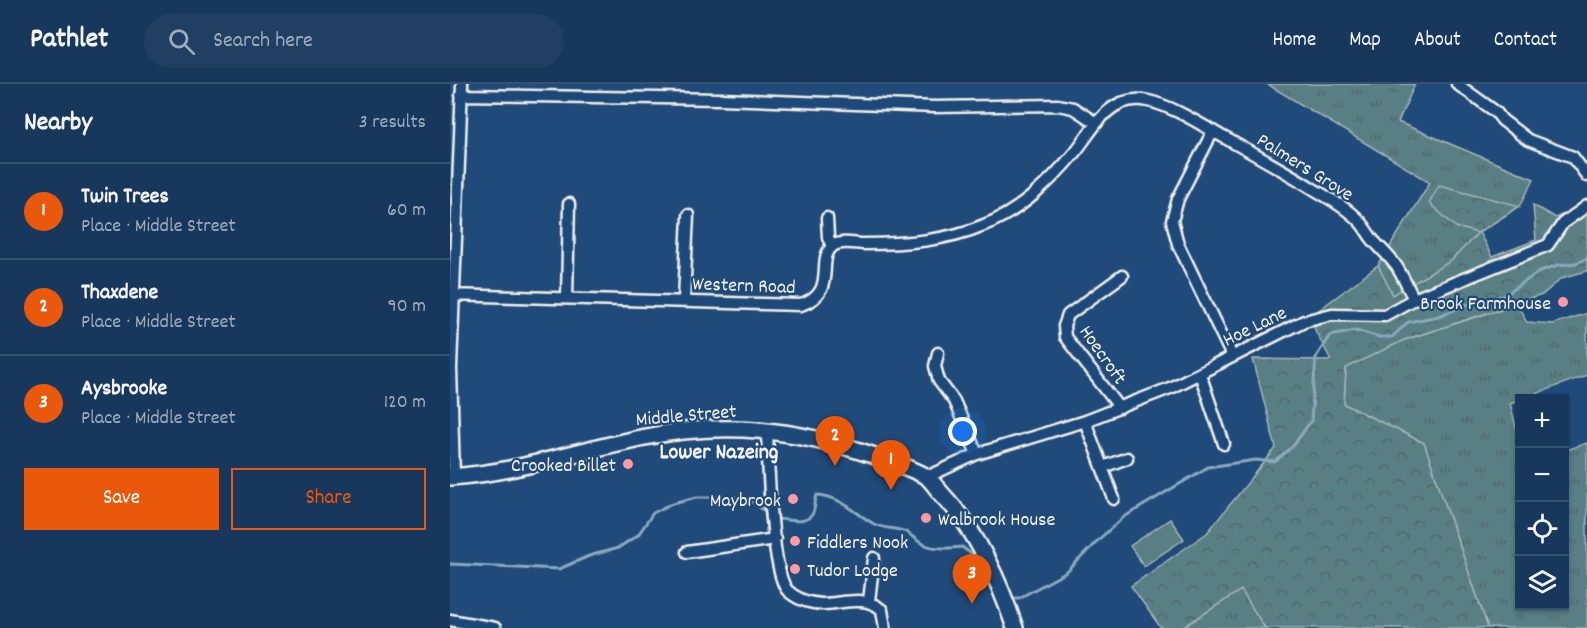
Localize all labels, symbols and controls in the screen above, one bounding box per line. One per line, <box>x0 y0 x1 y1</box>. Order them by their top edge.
search box <box>144 14 564 68</box>
text: Pathlet <box>30 21 108 61</box>
icon: search <box>165 25 198 58</box>
text: Search here <box>213 26 313 57</box>
text: Home <box>1272 26 1316 56</box>
text: Map <box>1349 26 1381 56</box>
text: About <box>1414 26 1461 56</box>
text: Contact <box>1494 26 1557 56</box>
text: Nearby <box>24 105 92 142</box>
text: 3 results <box>359 109 426 137</box>
street label: Palmers Grove <box>1250 128 1359 210</box>
text: Twin Trees <box>81 182 169 213</box>
text: 1 <box>41 197 46 225</box>
text: 60 m <box>387 197 426 225</box>
text: Place · Middle Street <box>81 213 236 241</box>
street label: Western Road <box>692 271 796 303</box>
text: Thaxdene <box>81 278 158 309</box>
place label: Brook Farmhouse <box>1420 291 1551 319</box>
text: 2 <box>39 293 48 321</box>
text: 90 m <box>388 293 426 321</box>
marker: Brook Farmhouse <box>1556 295 1570 309</box>
street label: Hoe Lane <box>1219 300 1292 355</box>
text: Place · Middle Street <box>81 309 236 337</box>
street label: Hoecroft <box>1071 320 1132 391</box>
text: Aysbrooke <box>81 374 167 405</box>
text: 3 <box>39 389 48 417</box>
text: 120 m <box>384 389 426 417</box>
map controls <box>1515 394 1569 610</box>
button: + <box>1515 394 1569 448</box>
street label: Middle Street <box>635 399 738 435</box>
text: Place · Middle Street <box>81 405 236 433</box>
pin: 2 <box>816 416 854 466</box>
your location <box>948 417 977 446</box>
district label: Lower Nazeing <box>660 438 779 469</box>
pin: 1 <box>872 440 910 490</box>
button: − <box>1515 448 1569 502</box>
place label: Crooked Billet <box>511 453 616 481</box>
marker: Crooked Billet <box>621 457 635 471</box>
button: Save <box>24 468 219 530</box>
button: Share <box>231 468 426 530</box>
place label: Maybrook <box>710 488 781 516</box>
marker: Maybrook <box>786 492 800 506</box>
button: locate <box>1515 502 1569 556</box>
place label: Walbrook House <box>938 507 1055 535</box>
marker: Walbrook House <box>919 511 933 525</box>
place label: Fiddlers Nook <box>807 530 908 558</box>
marker: Fiddlers Nook <box>788 534 802 548</box>
pin: 3 <box>952 554 992 604</box>
button: layers <box>1515 556 1569 610</box>
place label: Tudor Lodge <box>807 558 898 586</box>
marker: Tudor Lodge <box>788 562 802 576</box>

